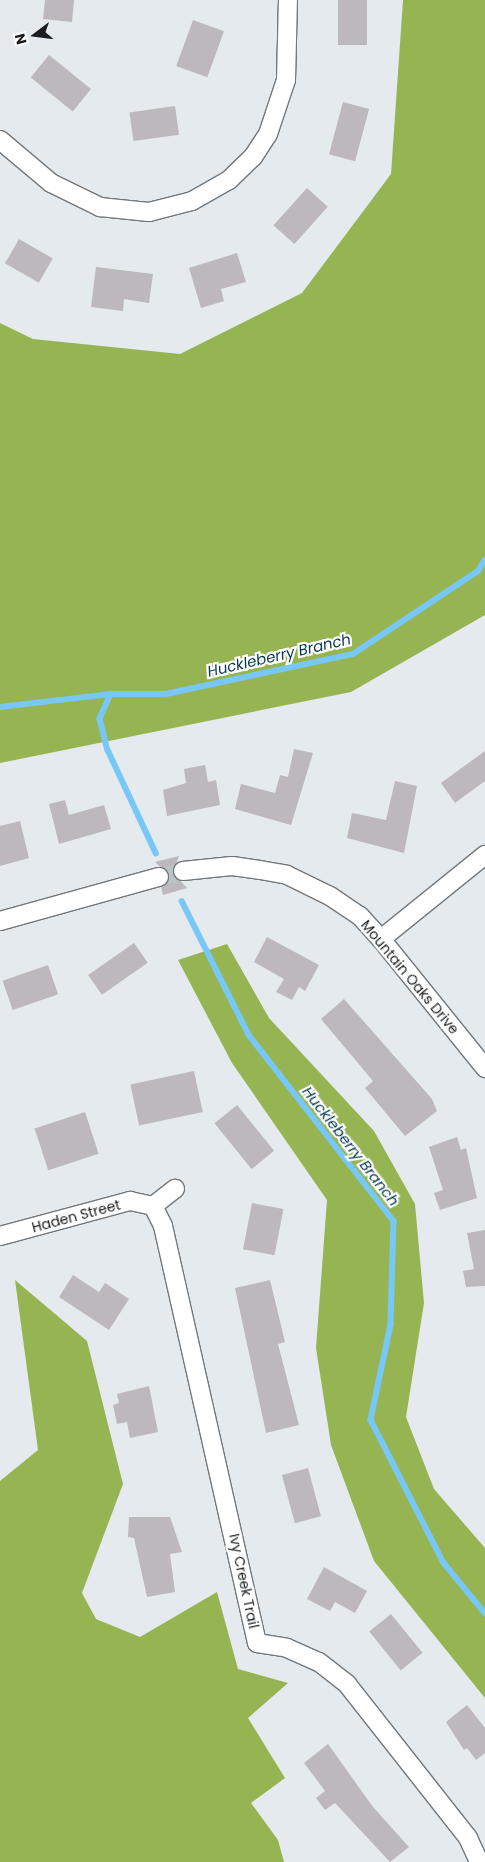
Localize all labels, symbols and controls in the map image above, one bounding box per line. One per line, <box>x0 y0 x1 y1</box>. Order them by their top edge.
north arrow <box>10 10 60 60</box>
text: N <box>9 31 32 47</box>
water label: Huckleberry Branch <box>206 630 352 680</box>
street label: Mountain Oaks Drive <box>357 917 463 1037</box>
water label: Huckleberry Branch <box>299 1083 403 1209</box>
street label: Haden Street <box>30 1196 122 1236</box>
street label: Ivy Creek Trail <box>226 1532 262 1630</box>

